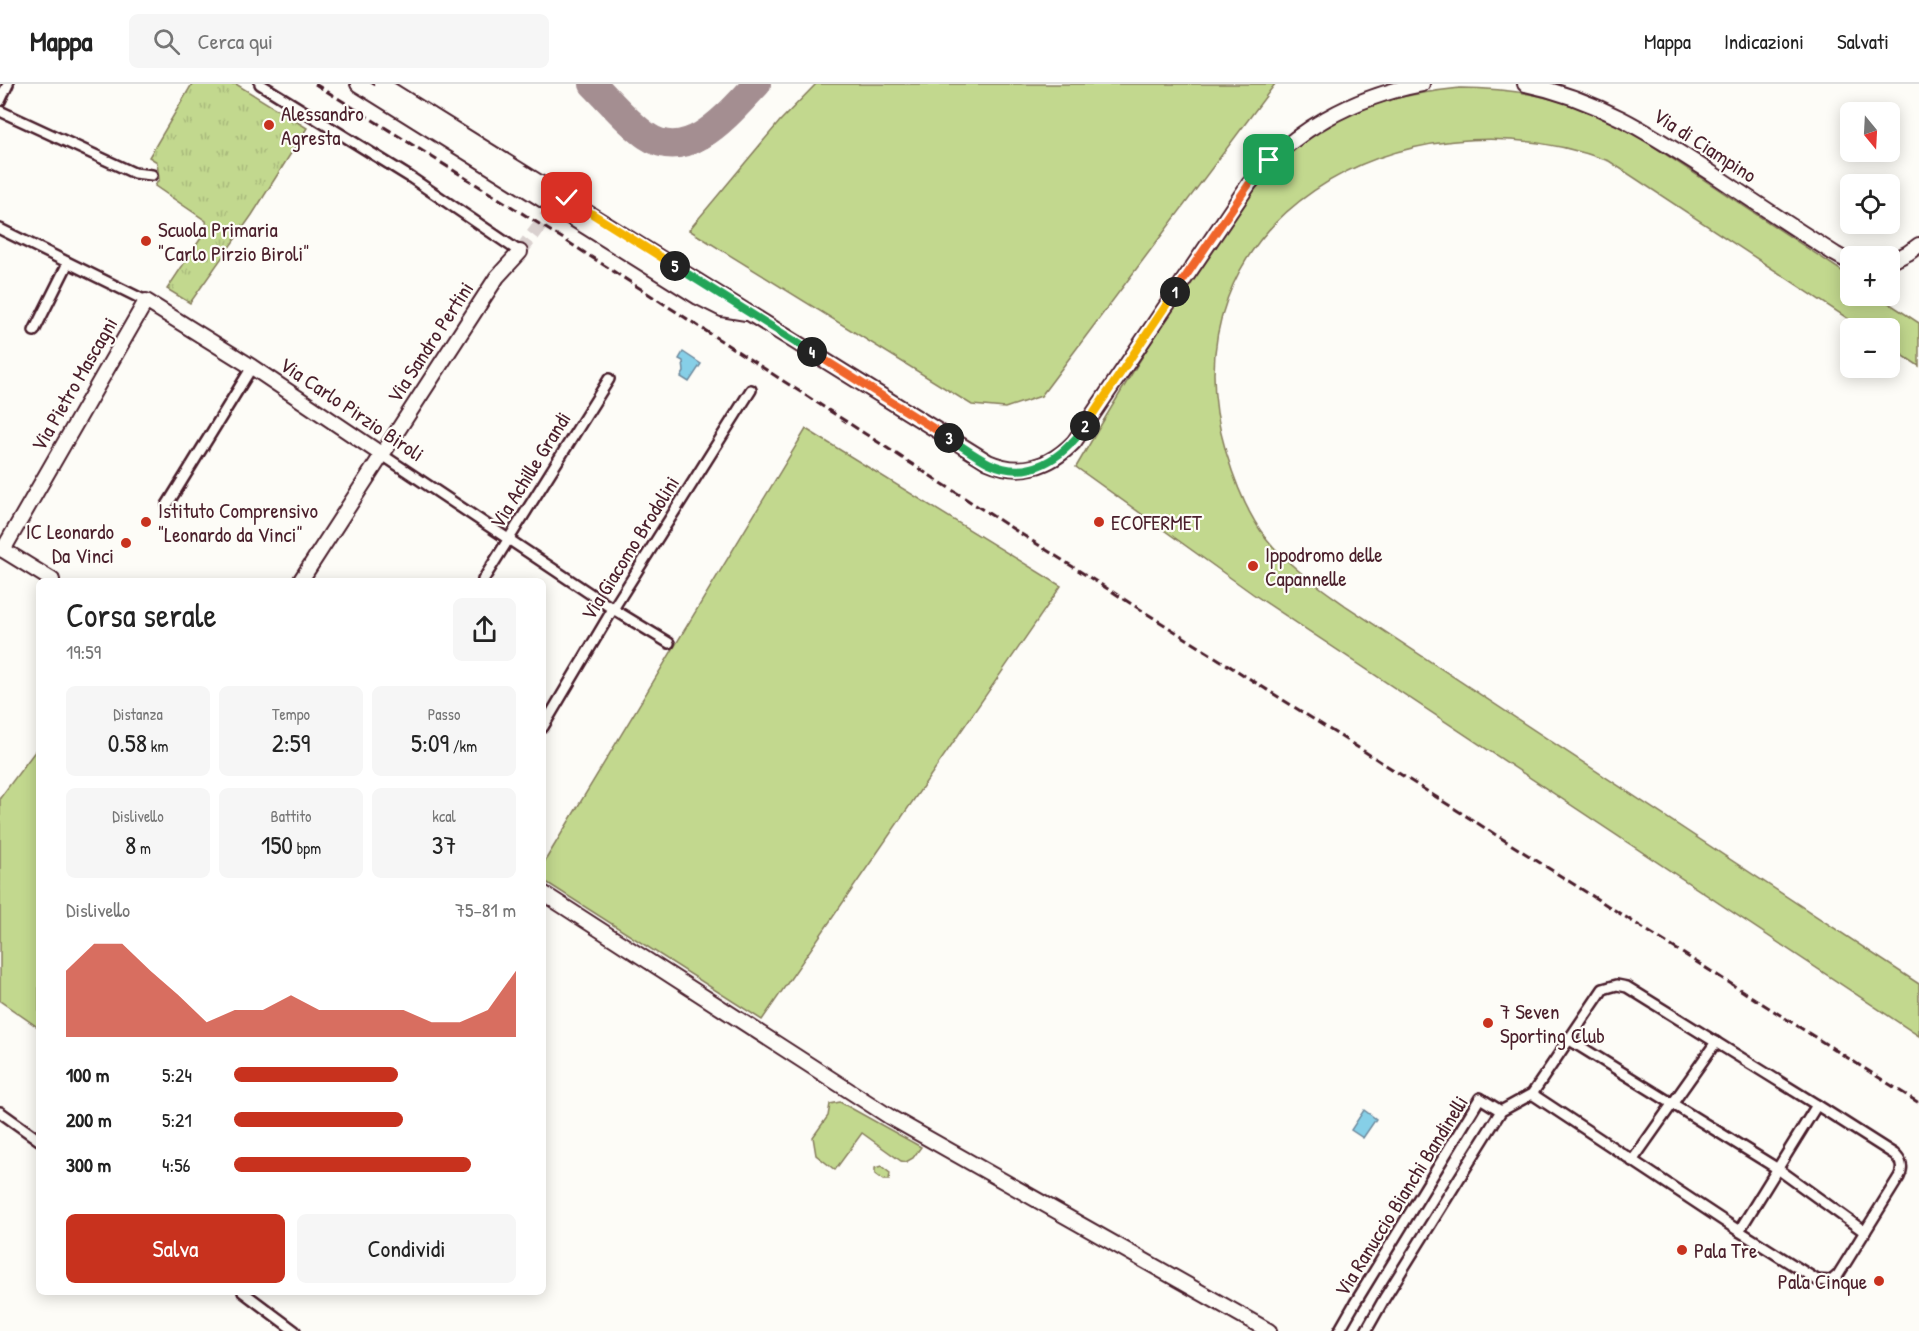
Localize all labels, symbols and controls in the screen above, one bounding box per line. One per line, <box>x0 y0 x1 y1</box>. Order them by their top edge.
search box <box>129 14 549 68</box>
text: Mappa <box>30 22 93 60</box>
icon: search <box>150 25 183 58</box>
text: Cerca qui <box>198 26 273 56</box>
text: Mappa <box>1644 27 1691 56</box>
text: Indicazioni <box>1724 27 1804 56</box>
text: Salvati <box>1837 27 1889 56</box>
place label: Alessandro Agresta <box>281 99 364 152</box>
street label: Via di Ciampino <box>1648 101 1762 189</box>
north arrow <box>1840 102 1900 162</box>
map controls <box>1840 102 1900 378</box>
marker: Alessandro Agresta <box>262 118 276 132</box>
pin <box>1243 134 1294 185</box>
icon: arrive <box>1252 143 1285 176</box>
pin <box>541 172 592 223</box>
button: locate <box>1840 174 1900 234</box>
icon: check <box>550 181 583 214</box>
place label: Scuola Primaria "Carlo Pirzio Biroli" <box>158 215 310 268</box>
marker: Scuola Primaria "Carlo Pirzio Biroli" <box>139 234 153 248</box>
button: + <box>1840 246 1900 306</box>
pin: 5 <box>660 251 690 281</box>
text: 5 <box>672 255 678 277</box>
street label: Via Sandro Pertini <box>380 276 480 408</box>
pin: 1 <box>1160 277 1190 307</box>
text: 1 <box>1172 281 1178 303</box>
street label: Via Pietro Mascagni <box>24 312 124 456</box>
button: − <box>1840 318 1900 378</box>
pin: 4 <box>797 337 827 367</box>
text: 4 <box>809 341 815 363</box>
street label: Via Carlo Pirzio Biroli <box>274 350 430 468</box>
street label: Via Achille Grandi <box>483 406 577 534</box>
pin: 2 <box>1070 411 1100 441</box>
text: 2 <box>1081 415 1089 437</box>
pin: 3 <box>934 423 964 453</box>
text: 3 <box>945 427 953 449</box>
street label: Via Giacomo Brodolini <box>574 470 686 626</box>
place label: Istituto Comprensivo "Leonardo da Vinci" <box>158 496 318 549</box>
place label: ECOFERMET <box>1111 508 1203 537</box>
marker: Istituto Comprensivo "Leonardo da Vinci" <box>139 515 153 529</box>
marker: ECOFERMET <box>1092 515 1106 529</box>
place label: IC Leonardo Da Vinci <box>26 517 114 570</box>
marker: IC Leonardo Da Vinci <box>119 536 133 550</box>
place label: Ippodromo delle Capannelle <box>1265 540 1383 593</box>
marker: Ippodromo delle Capannelle <box>1246 559 1260 573</box>
text: Corsa serale <box>66 593 217 637</box>
button: share <box>453 598 516 661</box>
text: 19:59 <box>66 638 101 665</box>
text: Distanza <box>113 703 163 725</box>
text: Tempo <box>272 703 310 725</box>
text: Passo <box>428 703 460 725</box>
text: 0.58 <box>108 725 147 760</box>
text: 2:59 <box>272 725 310 760</box>
text: 5:09 <box>411 725 449 760</box>
text: km <box>147 735 168 757</box>
text: /km <box>449 735 477 757</box>
text: Dislivello <box>112 805 164 827</box>
text: Battito <box>271 805 311 827</box>
text: kcal <box>432 805 456 827</box>
text: 8 <box>125 827 136 862</box>
text: 150 <box>261 827 293 862</box>
text: 37 <box>432 827 456 862</box>
text: m <box>136 837 151 859</box>
text: bpm <box>293 837 321 859</box>
text: Dislivello <box>66 896 130 923</box>
text: 75–81 m <box>455 896 516 923</box>
place label: 7 Seven Sporting Club <box>1500 997 1605 1050</box>
marker: 7 Seven Sporting Club <box>1481 1016 1495 1030</box>
text: 100 m <box>66 1061 109 1088</box>
text: 5:24 <box>162 1061 192 1088</box>
street label: Via Ranuccio Bianchi Bandinelli <box>1327 1090 1475 1302</box>
text: 200 m <box>66 1106 111 1133</box>
text: 5:21 <box>162 1106 192 1133</box>
text: 300 m <box>66 1151 111 1178</box>
text: 4:56 <box>162 1151 191 1178</box>
button: Salva <box>66 1214 285 1283</box>
button: Condividi <box>297 1214 516 1283</box>
place label: Pala Tre <box>1694 1236 1757 1265</box>
marker: Pala Tre <box>1675 1243 1689 1257</box>
place label: Pala Cinque <box>1778 1267 1867 1296</box>
marker: Pala Cinque <box>1872 1274 1886 1288</box>

